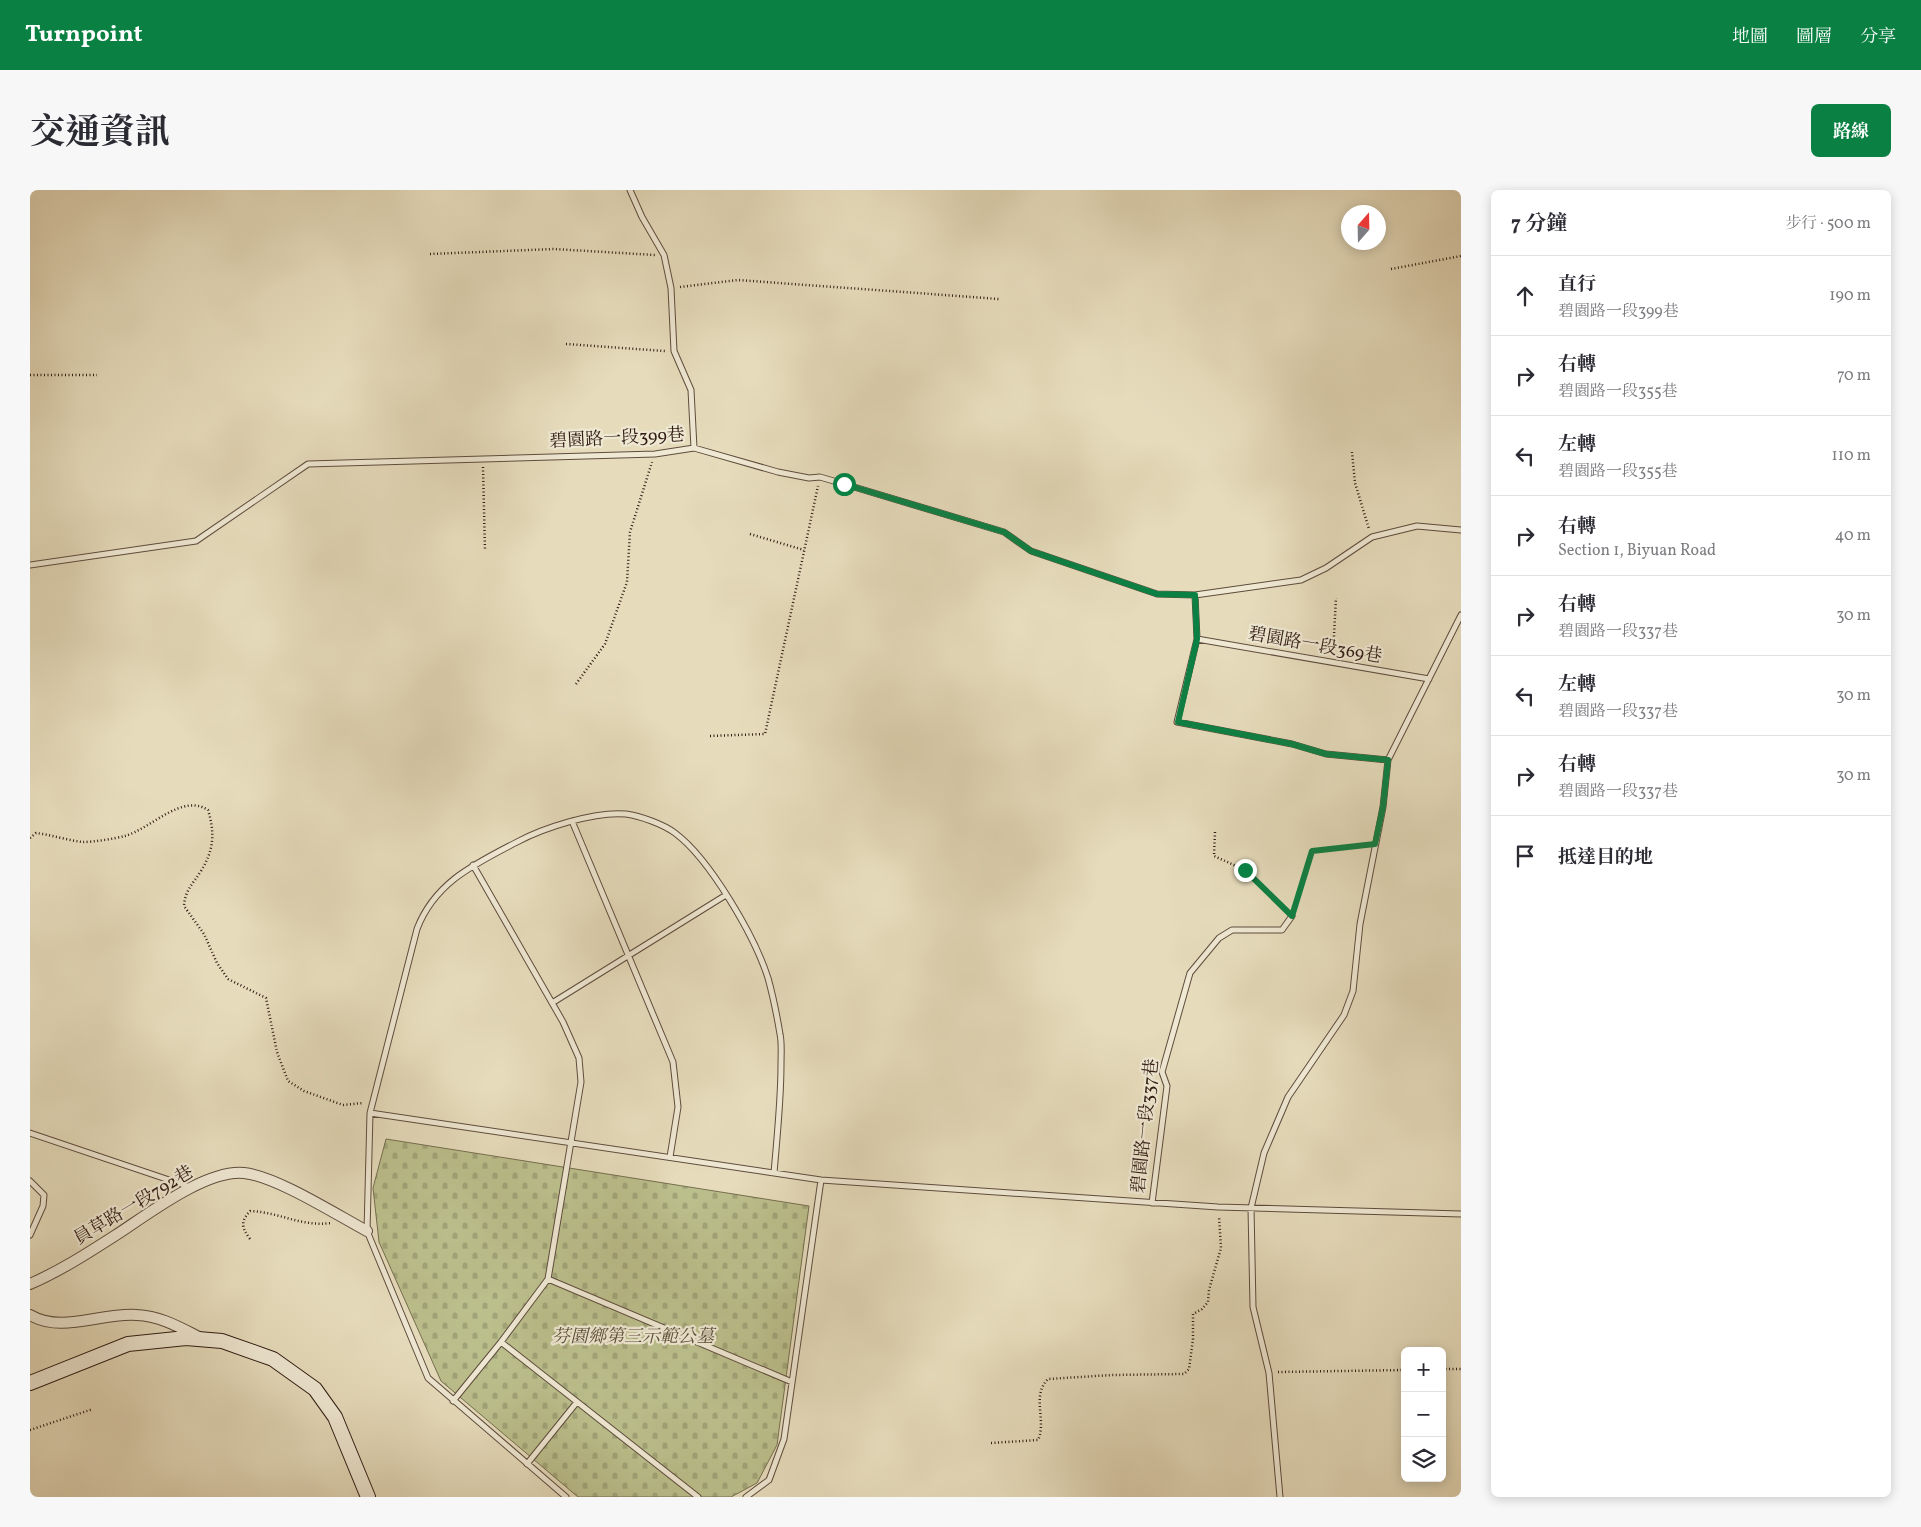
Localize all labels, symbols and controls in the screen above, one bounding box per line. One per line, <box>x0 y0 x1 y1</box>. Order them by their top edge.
text: Turnpoint <box>25 18 143 52</box>
text: 地圖 <box>1732 25 1768 50</box>
text: 圖層 <box>1796 25 1832 50</box>
text: 分享 <box>1860 25 1896 50</box>
button: 路線 <box>1811 104 1891 157</box>
text: 交通資訊 <box>30 110 170 158</box>
north arrow <box>1341 205 1386 250</box>
text: 7 分鐘 <box>1511 210 1567 239</box>
text: 步行 · 500 m <box>1785 213 1871 235</box>
text: 直行 <box>1558 272 1596 298</box>
icon: ahead <box>1511 282 1539 310</box>
text: 190 m <box>1829 285 1871 307</box>
text: 碧園路一段399巷 <box>1558 301 1679 323</box>
text: 右轉 <box>1558 352 1596 378</box>
icon: right <box>1511 362 1539 390</box>
text: 70 m <box>1837 365 1871 387</box>
text: 碧園路一段355巷 <box>1558 381 1678 403</box>
street label: 碧園路一段399巷 <box>549 423 685 455</box>
text: 左轉 <box>1558 432 1596 458</box>
icon: left <box>1511 442 1539 470</box>
text: 110 m <box>1832 445 1871 467</box>
text: 碧園路一段355巷 <box>1558 461 1678 483</box>
route start <box>833 473 856 496</box>
text: 右轉 <box>1558 514 1596 540</box>
icon: right <box>1511 522 1539 550</box>
text: 40 m <box>1835 525 1871 547</box>
text: Section 1, Biyuan Road <box>1558 540 1716 562</box>
text: 右轉 <box>1558 592 1596 618</box>
icon: right <box>1511 602 1539 630</box>
text: 30 m <box>1836 605 1871 627</box>
text: 碧園路一段337巷 <box>1558 621 1678 643</box>
street label: 碧園路一段369巷 <box>1246 622 1384 670</box>
text: 左轉 <box>1558 672 1596 698</box>
icon: left <box>1511 682 1539 710</box>
text: 30 m <box>1836 685 1871 707</box>
text: 碧園路一段337巷 <box>1558 701 1678 723</box>
text: 右轉 <box>1558 752 1596 778</box>
icon: right <box>1511 762 1539 790</box>
text: 30 m <box>1836 765 1871 787</box>
text: 碧園路一段337巷 <box>1558 781 1678 803</box>
icon: arrive <box>1511 842 1539 870</box>
text: 抵達目的地 <box>1558 845 1653 871</box>
route end <box>1234 859 1257 882</box>
street label: 碧園路一段337巷 <box>1127 1058 1165 1194</box>
street label: 員草路一段792巷 <box>69 1160 199 1252</box>
park label: 芬園鄉第三示範公墓 <box>552 1325 717 1350</box>
map controls <box>1401 1347 1446 1482</box>
button: + <box>1401 1347 1446 1392</box>
button: − <box>1401 1392 1446 1437</box>
button: layers <box>1401 1437 1446 1482</box>

